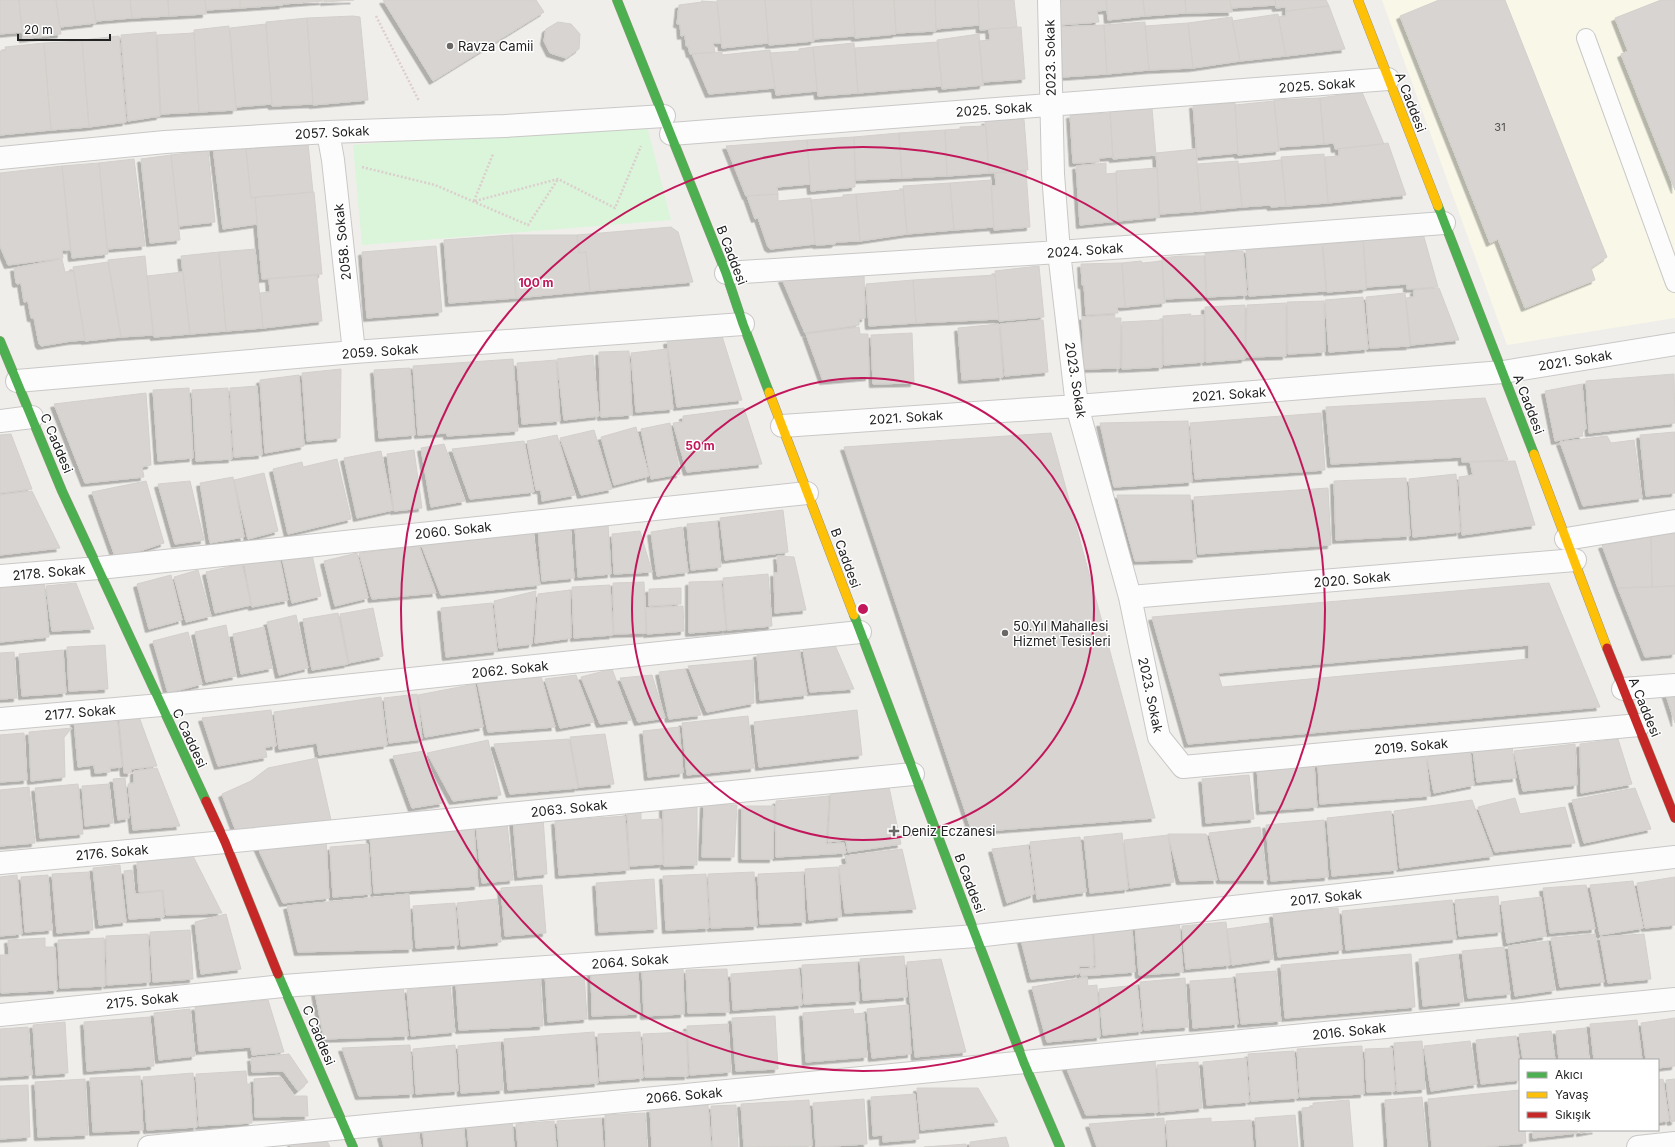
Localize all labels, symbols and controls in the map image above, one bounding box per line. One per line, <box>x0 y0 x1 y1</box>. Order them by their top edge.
scale bar <box>18 16 110 42</box>
street label: 2023. Sokak <box>1041 19 1059 97</box>
text: 20 m <box>24 22 53 37</box>
place label: Ravza Camii <box>458 38 533 54</box>
marker: Ravza Camii <box>445 41 455 51</box>
street label: A Caddesi <box>1392 70 1430 134</box>
street label: 2025. Sokak <box>1278 74 1356 96</box>
street label: 2025. Sokak <box>955 98 1033 120</box>
house number: 31 <box>1494 120 1506 134</box>
street label: 2057. Sokak <box>294 122 370 142</box>
street label: 2058. Sokak <box>330 203 354 281</box>
street label: B Caddesi <box>713 223 751 287</box>
street label: 2024. Sokak <box>1046 239 1124 261</box>
text: 100 m <box>518 275 554 290</box>
street label: 2059. Sokak <box>341 340 419 362</box>
street label: 2023. Sokak <box>1062 341 1090 419</box>
street label: 2021. Sokak <box>1537 346 1613 374</box>
street label: A Caddesi <box>1510 372 1548 436</box>
street label: 2021. Sokak <box>1191 383 1267 405</box>
street label: 2021. Sokak <box>868 406 944 428</box>
street label: C Caddesi <box>37 411 77 475</box>
text: 50 m <box>685 438 715 453</box>
street label: 2060. Sokak <box>414 518 492 542</box>
street label: B Caddesi <box>828 526 864 590</box>
street label: 2178. Sokak <box>12 561 86 583</box>
street label: 2020. Sokak <box>1313 568 1391 590</box>
centre of rings <box>856 602 870 616</box>
place label: 50.Yıl Mahallesi Hizmet Tesisleri <box>1013 618 1111 649</box>
marker: 50.Yıl Mahallesi Hizmet Tesisleri <box>1000 628 1010 638</box>
street label: 2023. Sokak <box>1135 656 1167 734</box>
street label: 2062. Sokak <box>471 657 549 681</box>
street label: A Caddesi <box>1626 675 1664 739</box>
street label: 2177. Sokak <box>44 701 116 723</box>
street label: C Caddesi <box>169 706 211 770</box>
street label: 2019. Sokak <box>1373 735 1449 757</box>
street label: 2063. Sokak <box>530 796 608 820</box>
place label: Deniz Eczanesi <box>902 823 995 839</box>
marker: Deniz Eczanesi <box>889 826 899 836</box>
street label: 2176. Sokak <box>75 841 149 863</box>
street label: B Caddesi <box>951 851 989 915</box>
street label: 2017. Sokak <box>1289 885 1363 909</box>
street label: 2064. Sokak <box>591 950 669 972</box>
street label: 2175. Sokak <box>105 988 179 1012</box>
street label: C Caddesi <box>299 1003 339 1067</box>
street label: 2016. Sokak <box>1311 1019 1387 1043</box>
legend <box>1519 1059 1659 1131</box>
text: Akıcı <box>1555 1067 1583 1082</box>
street label: 2066. Sokak <box>645 1084 723 1106</box>
text: Yavaş <box>1555 1087 1589 1102</box>
text: Sıkışık <box>1555 1107 1591 1122</box>

